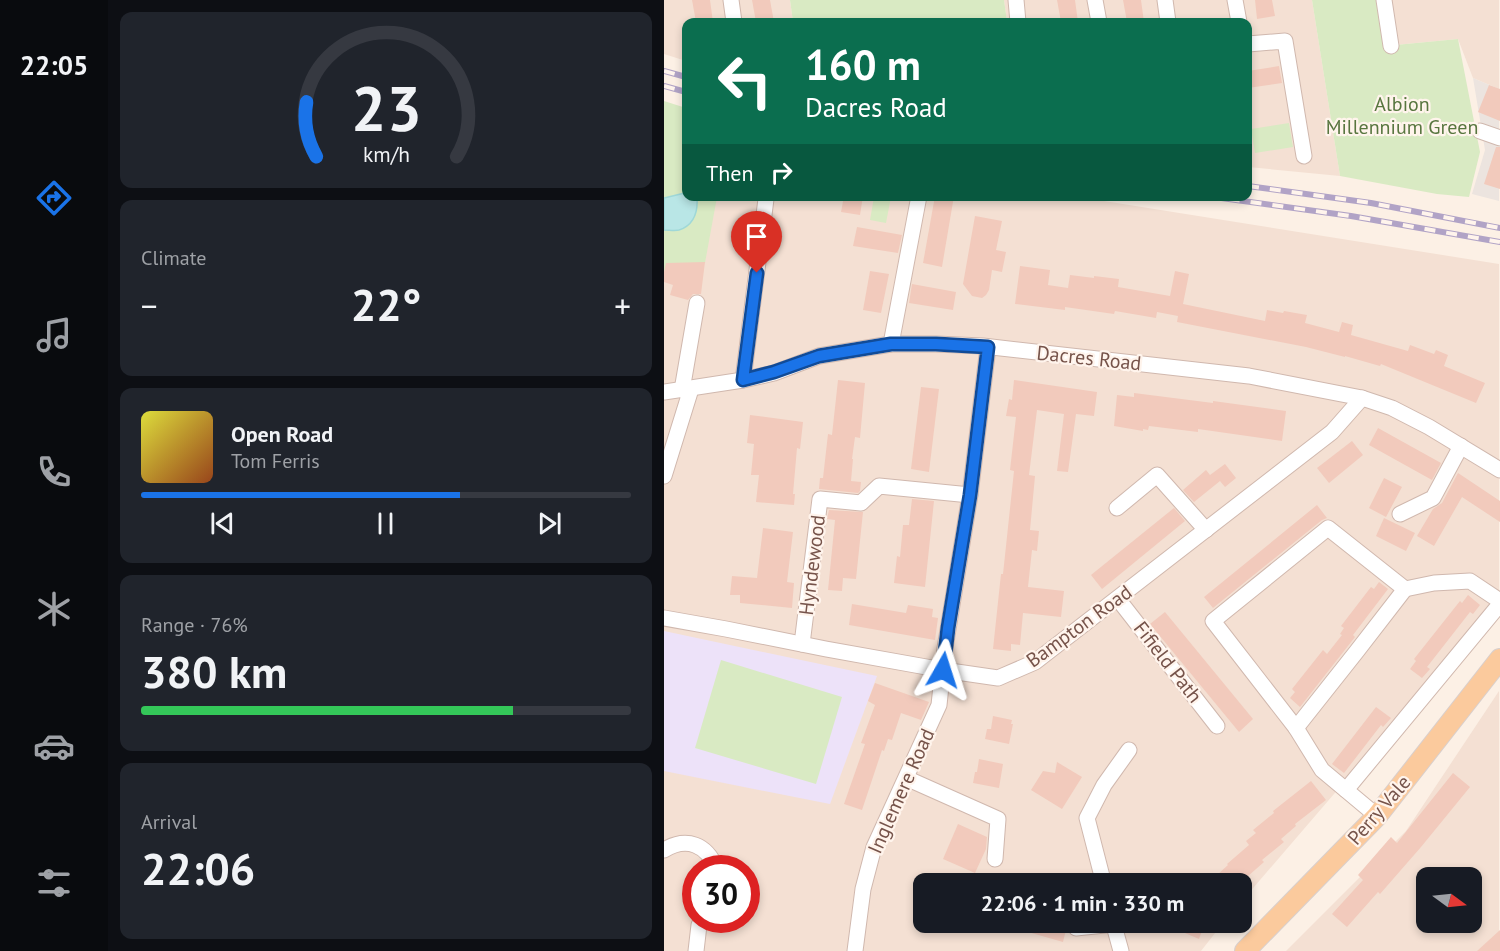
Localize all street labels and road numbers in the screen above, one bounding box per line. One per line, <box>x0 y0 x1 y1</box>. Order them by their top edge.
street label: Dacres Road <box>1035 340 1143 376</box>
street label: Hyndewood <box>793 513 831 617</box>
street label: Bampton Road <box>1021 579 1137 673</box>
street label: Fifield Path <box>1128 616 1208 708</box>
street label: Inglemere Road <box>862 724 940 858</box>
street label: Perry Vale <box>1342 770 1416 850</box>

